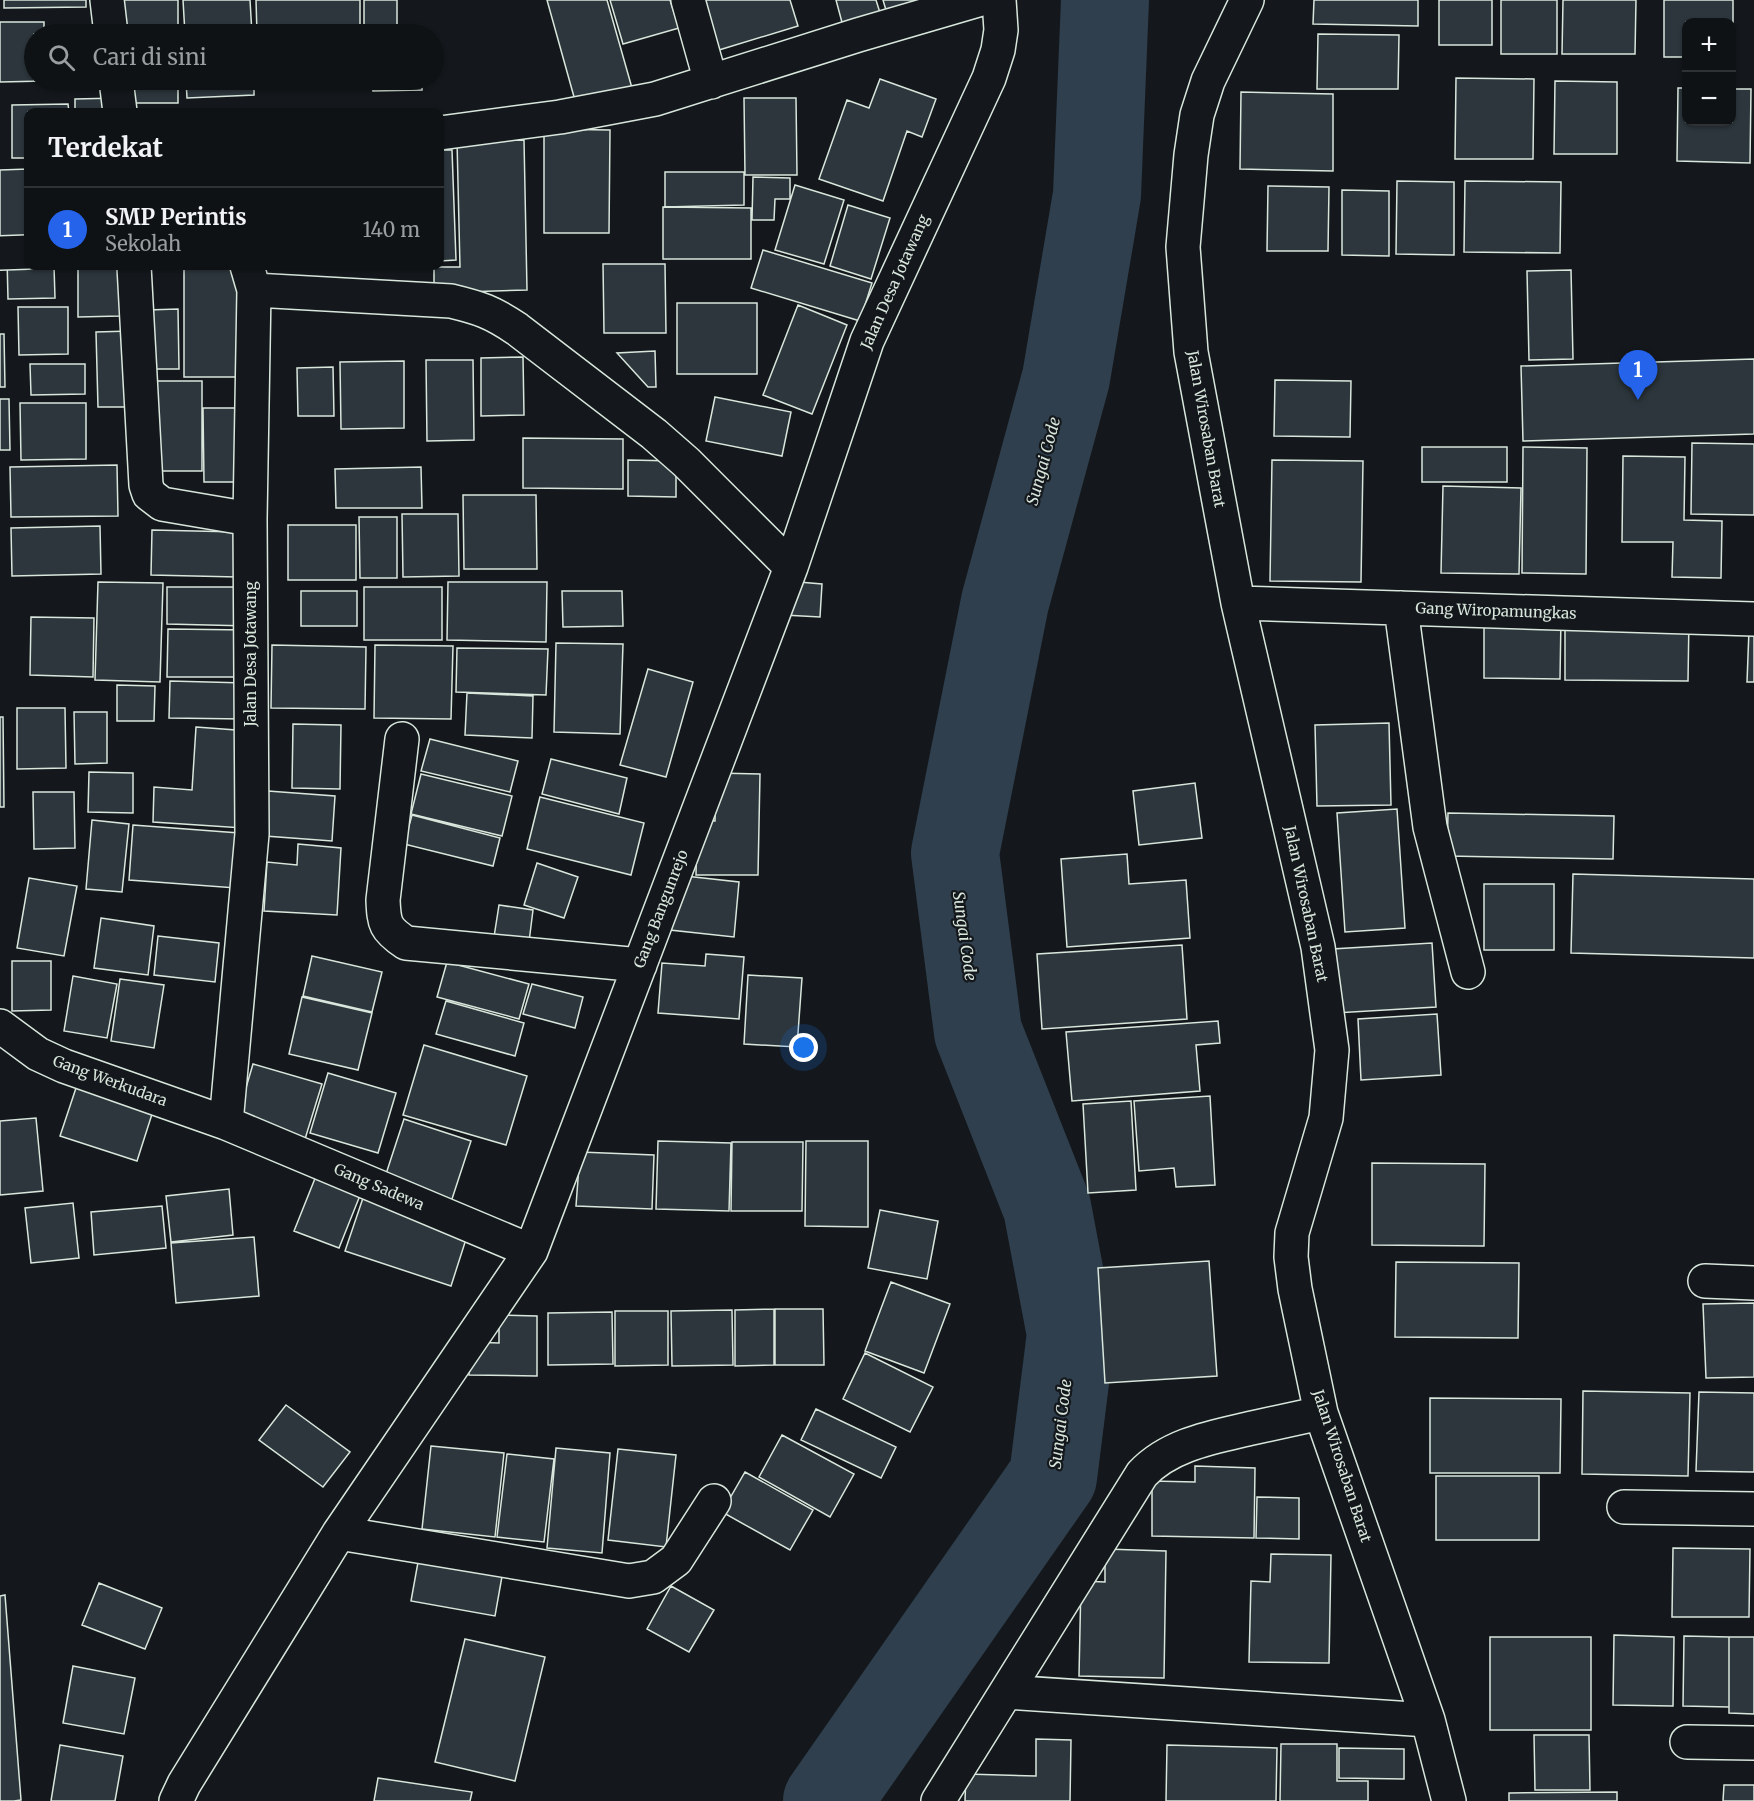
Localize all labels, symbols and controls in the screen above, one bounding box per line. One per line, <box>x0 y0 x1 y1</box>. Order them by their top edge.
map controls <box>1682 18 1736 126</box>
button: + <box>1682 18 1736 72</box>
search box <box>24 24 444 90</box>
icon: search <box>45 41 78 74</box>
text: Cari di sini <box>93 43 207 71</box>
button: − <box>1682 72 1736 126</box>
text: Terdekat <box>48 131 163 164</box>
text: SMP Perintis <box>105 203 247 231</box>
street label: Jalan Desa Jotawang <box>856 211 933 353</box>
text: 1 <box>63 217 72 242</box>
text: 140 m <box>363 217 420 242</box>
text: Sekolah <box>105 231 181 256</box>
street label: Jalan Wirosaban Barat <box>1183 348 1230 509</box>
pin: 1 <box>1618 350 1658 400</box>
water label: Sungai Code <box>1022 415 1064 507</box>
street label: Jalan Desa Jotawang <box>241 581 260 728</box>
street label: Gang Wiropamungkas <box>1415 598 1577 623</box>
street label: Jalan Wirosaban Barat <box>1280 823 1332 984</box>
street label: Gang Bangunrejo <box>629 847 692 971</box>
water label: Sungai Code <box>949 890 981 982</box>
your location <box>789 1033 818 1062</box>
street label: Gang Werkudara <box>50 1051 170 1110</box>
street label: Gang Sadewa <box>331 1159 427 1214</box>
water label: Sungai Code <box>1045 1378 1075 1470</box>
street label: Jalan Wirosaban Barat <box>1309 1386 1376 1545</box>

